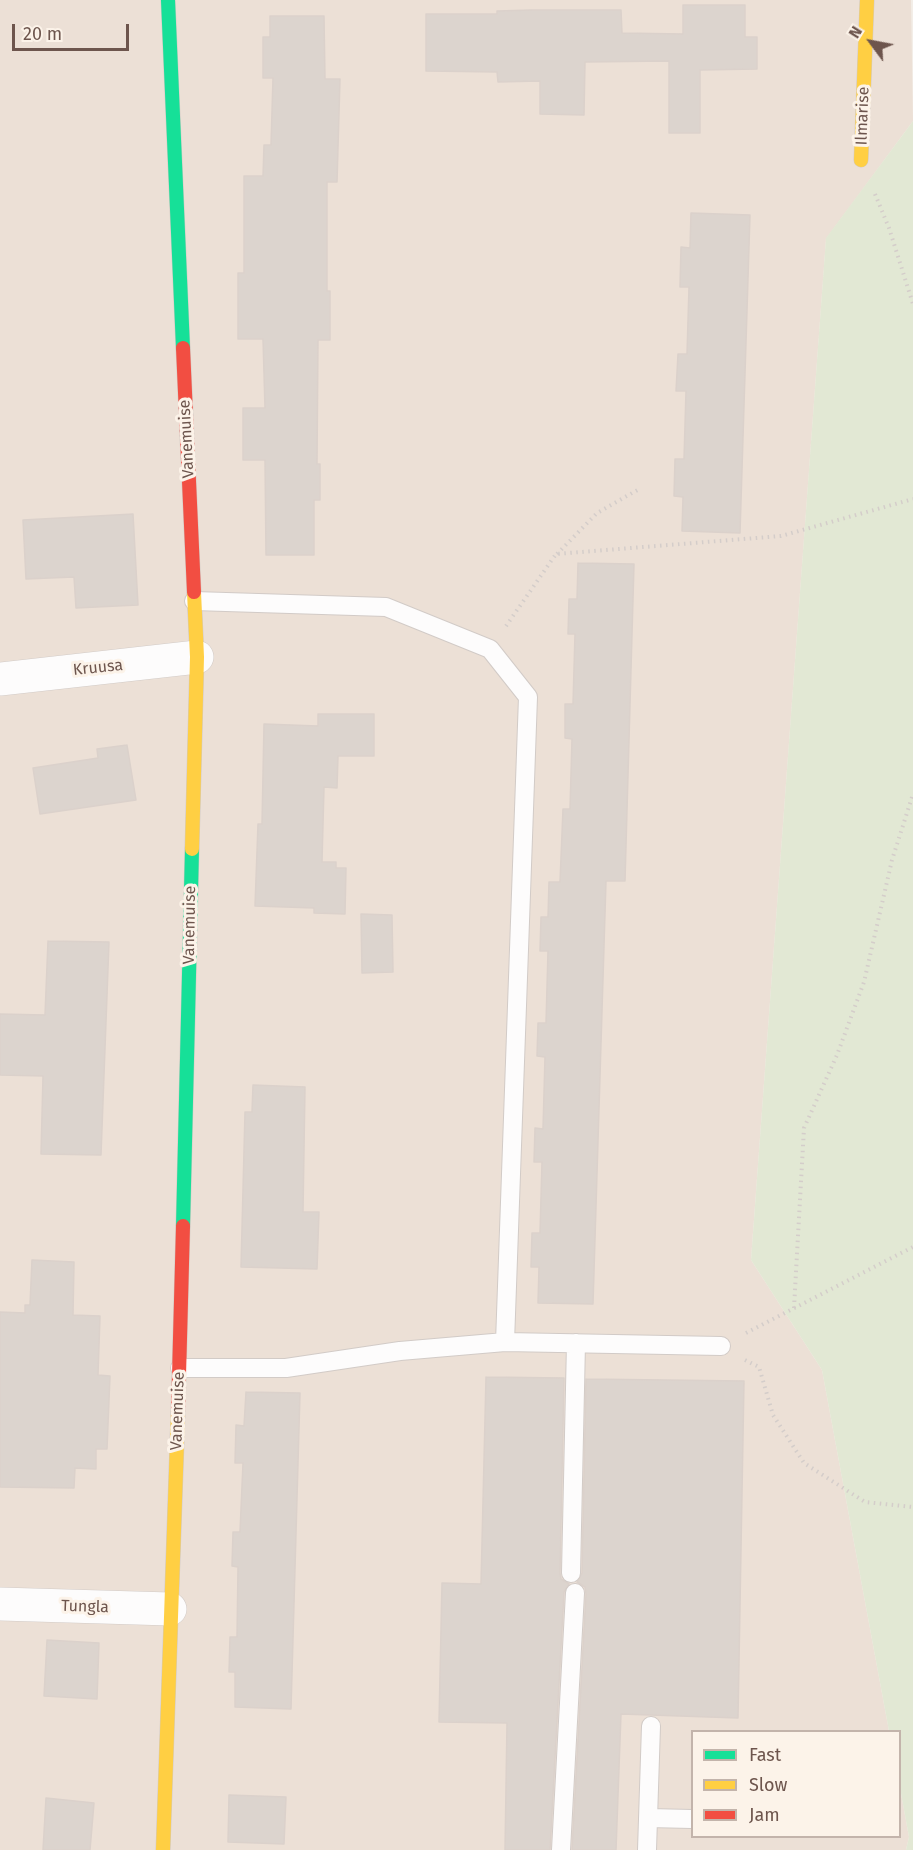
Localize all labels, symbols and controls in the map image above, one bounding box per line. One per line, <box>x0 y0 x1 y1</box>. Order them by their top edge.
scale bar <box>15 12 132 50</box>
north arrow <box>841 12 901 72</box>
text: 20 m <box>23 23 62 45</box>
text: N <box>844 23 866 42</box>
street label: Ilmarise <box>852 86 874 146</box>
street label: Vanemuise <box>175 399 199 479</box>
street label: Kruusa <box>72 656 124 680</box>
street label: Vanemuise <box>180 885 200 965</box>
street label: Vanemuise <box>167 1371 189 1451</box>
street label: Tungla <box>61 1597 109 1617</box>
legend <box>691 1730 901 1838</box>
text: Fast <box>749 1744 781 1766</box>
text: Slow <box>749 1774 787 1796</box>
text: Jam <box>749 1804 780 1826</box>

